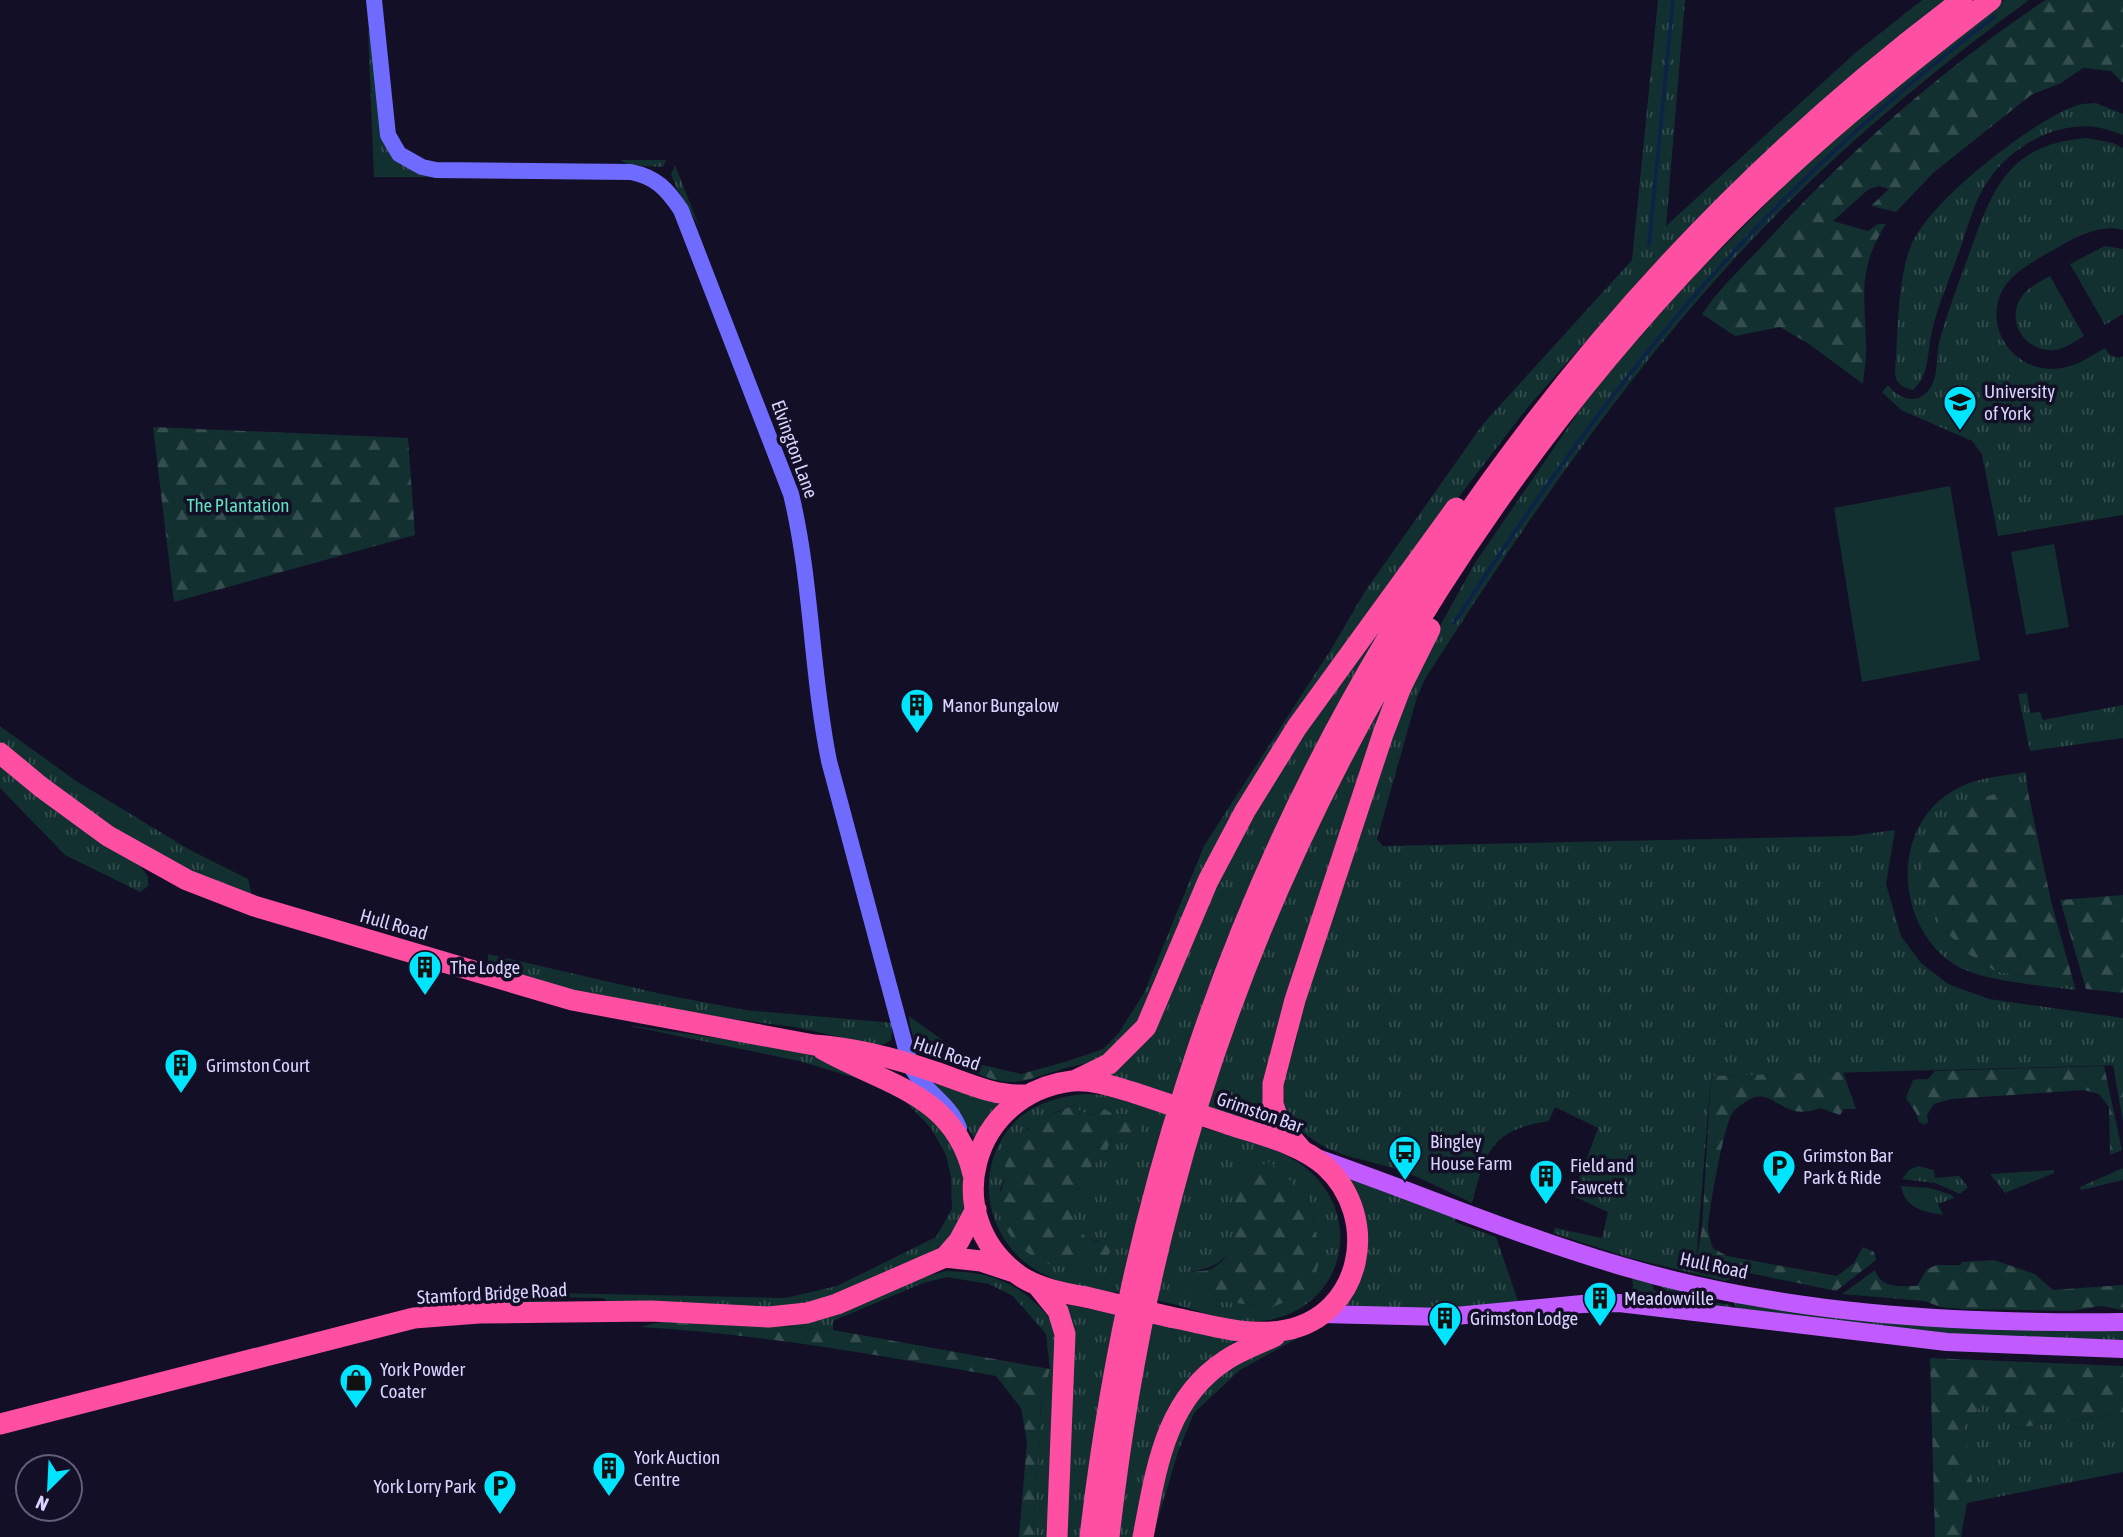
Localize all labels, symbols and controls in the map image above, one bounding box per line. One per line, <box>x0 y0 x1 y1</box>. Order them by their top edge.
place label: University of York <box>1984 380 2055 424</box>
school or university icon: University of York <box>1941 383 1979 432</box>
street label: Elvington Lane <box>767 397 823 501</box>
park label: The Plantation <box>186 494 290 516</box>
building icon: Manor Bungalow <box>898 686 936 735</box>
place label: Manor Bungalow <box>942 694 1060 716</box>
street label: Hull Road <box>358 904 430 944</box>
building icon: The Lodge <box>406 948 444 997</box>
place label: The Lodge <box>450 956 520 978</box>
street label: Hull Road <box>911 1031 983 1075</box>
building icon: Grimston Court <box>162 1046 200 1095</box>
place label: Grimston Court <box>206 1054 310 1076</box>
street label: Grimston Bar <box>1214 1087 1306 1137</box>
place label: Bingley House Farm <box>1430 1130 1512 1174</box>
bus stop icon: Bingley House Farm <box>1386 1133 1424 1182</box>
place label: Grimston Bar Park & Ride <box>1803 1144 1893 1188</box>
parking icon: Grimston Bar Park & Ride <box>1760 1147 1798 1196</box>
place label: Field and Fawcett <box>1570 1154 1634 1198</box>
building icon: Field and Fawcett <box>1527 1157 1565 1206</box>
street label: Hull Road <box>1678 1247 1750 1283</box>
street label: Stamford Bridge Road <box>416 1278 568 1308</box>
building icon: Meadowville <box>1581 1279 1619 1328</box>
place label: Meadowville <box>1624 1287 1714 1309</box>
building icon: Grimston Lodge <box>1426 1299 1464 1348</box>
place label: Grimston Lodge <box>1470 1307 1578 1329</box>
place label: York Powder Coater <box>380 1358 465 1402</box>
shop icon: York Powder Coater <box>337 1361 375 1410</box>
place label: York Auction Centre <box>634 1446 720 1490</box>
building icon: York Auction Centre <box>590 1449 628 1498</box>
north arrow <box>14 1453 84 1523</box>
parking icon: York Lorry Park <box>481 1467 519 1516</box>
place label: York Lorry Park <box>374 1475 477 1497</box>
text: N <box>32 1491 52 1516</box>

